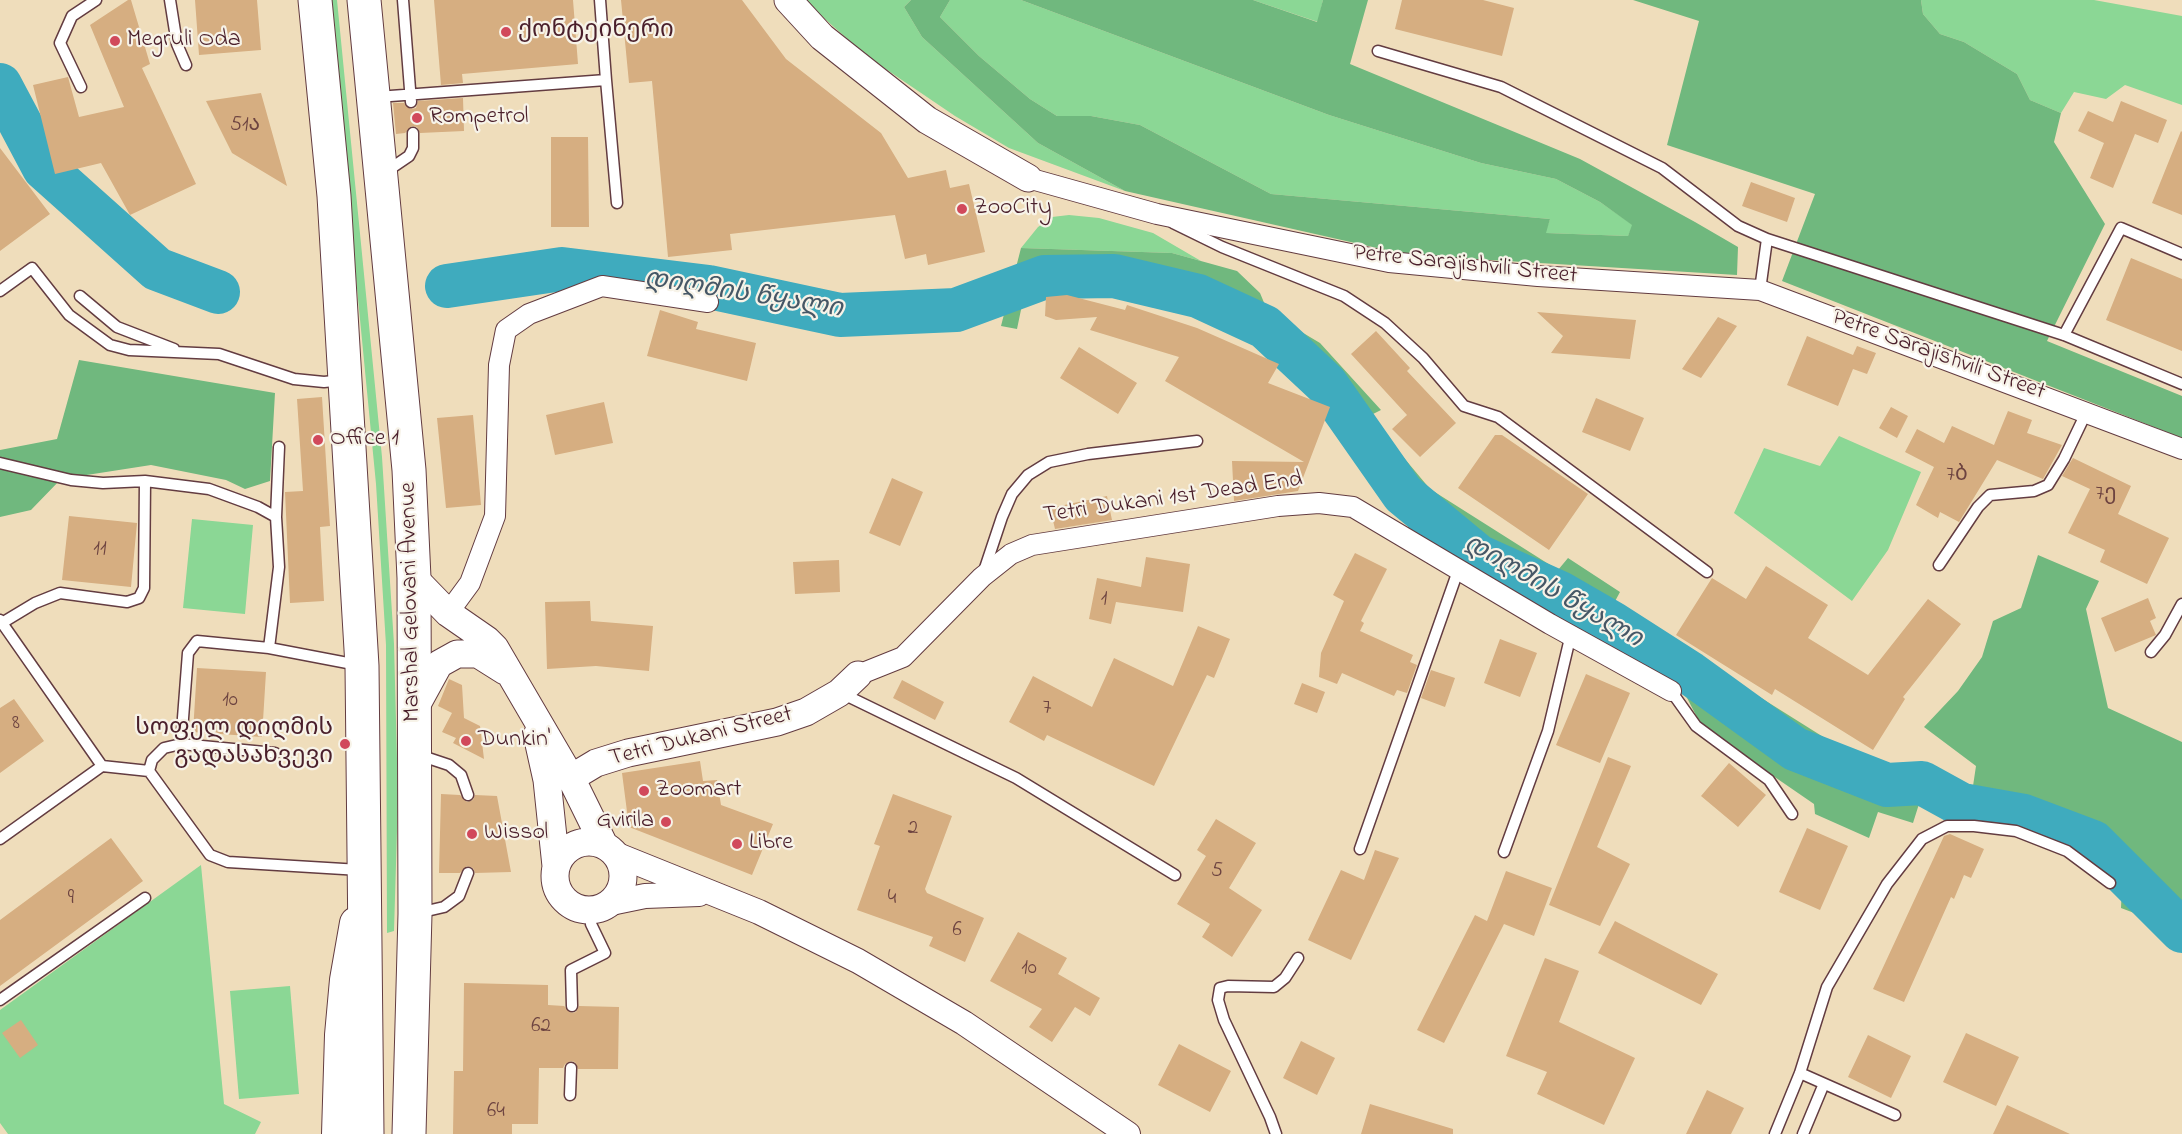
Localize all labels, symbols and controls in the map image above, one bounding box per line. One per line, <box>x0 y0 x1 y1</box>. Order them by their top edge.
place label: ქონტეინერი <box>518 18 674 46</box>
marker: ქონტეინერი <box>499 25 513 39</box>
place label: Megruli Oda <box>127 27 241 55</box>
marker: Megruli Oda <box>108 34 122 48</box>
place label: Rompetrol <box>429 104 528 132</box>
marker: Rompetrol <box>410 111 424 125</box>
house number: 51ა <box>230 114 260 140</box>
place label: ZooCity <box>974 195 1051 223</box>
marker: ZooCity <box>955 202 969 216</box>
street label: Petre Sarajishvili Street <box>1351 240 1579 292</box>
water label: დიღმის წყალი <box>642 265 844 327</box>
street label: Petre Sarajishvili Street <box>1827 304 2049 408</box>
place label: Office 1 <box>330 426 399 454</box>
marker: Office 1 <box>311 433 325 447</box>
house number: 7ბ <box>1946 464 1968 490</box>
street label: Tetri Dukani 1st Dead End <box>1041 467 1305 531</box>
street label: Marshal Gelovani Avenue <box>396 482 428 722</box>
house number: 7ე <box>2096 483 2116 509</box>
water label: დიღმის წყალი <box>1457 529 1647 657</box>
house number: 11 <box>93 538 107 564</box>
house number: 1 <box>1101 588 1107 614</box>
house number: 10 <box>222 689 238 715</box>
house number: 7 <box>1043 697 1051 723</box>
street label: Tetri Dukani Street <box>606 701 796 775</box>
house number: 8 <box>12 712 20 738</box>
place label: სოფელ დიღმის გადასახვევი <box>135 716 333 772</box>
place label: Dunkin' <box>478 727 550 755</box>
marker: Dunkin' <box>459 734 473 748</box>
marker: სოფელ დიღმის გადასახვევი <box>338 737 352 751</box>
place label: Zoomart <box>656 777 742 805</box>
marker: Zoomart <box>637 784 651 798</box>
place label: Gvirila <box>597 808 654 836</box>
marker: Gvirila <box>659 815 673 829</box>
house number: 2 <box>908 817 918 843</box>
place label: Wissol <box>484 820 548 848</box>
marker: Wissol <box>465 827 479 841</box>
place label: Libre <box>749 830 793 858</box>
marker: Libre <box>730 837 744 851</box>
house number: 5 <box>1211 860 1223 886</box>
house number: 9 <box>68 887 74 913</box>
house number: 4 <box>888 887 896 913</box>
house number: 6 <box>952 919 962 945</box>
house number: 10 <box>1021 957 1037 983</box>
house number: 62 <box>531 1015 551 1041</box>
house number: 64 <box>487 1100 505 1126</box>

